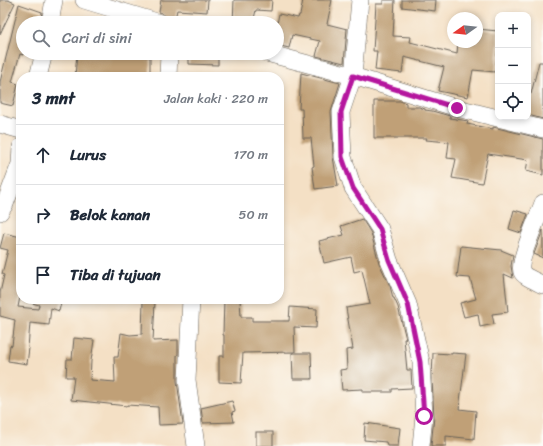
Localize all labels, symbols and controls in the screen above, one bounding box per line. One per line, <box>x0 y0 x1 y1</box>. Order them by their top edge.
north arrow <box>447 12 483 48</box>
map controls <box>495 12 531 120</box>
button: + <box>495 12 531 48</box>
search box <box>16 16 284 60</box>
text: Cari di sini <box>62 25 132 51</box>
icon: search <box>30 27 52 49</box>
button: − <box>495 48 531 84</box>
text: 3 mnt <box>32 83 75 113</box>
button: locate <box>495 84 531 120</box>
text: Jalan kaki · 220 m <box>164 87 268 110</box>
route end <box>448 99 466 117</box>
text: Lurus <box>70 142 106 168</box>
text: 170 m <box>233 143 268 166</box>
icon: ahead <box>32 144 54 166</box>
text: Belok kanan <box>70 202 150 228</box>
text: 50 m <box>238 203 268 226</box>
icon: right <box>32 204 54 226</box>
text: Tiba di tujuan <box>70 262 161 288</box>
icon: arrive <box>32 264 54 286</box>
route start <box>415 407 433 425</box>

